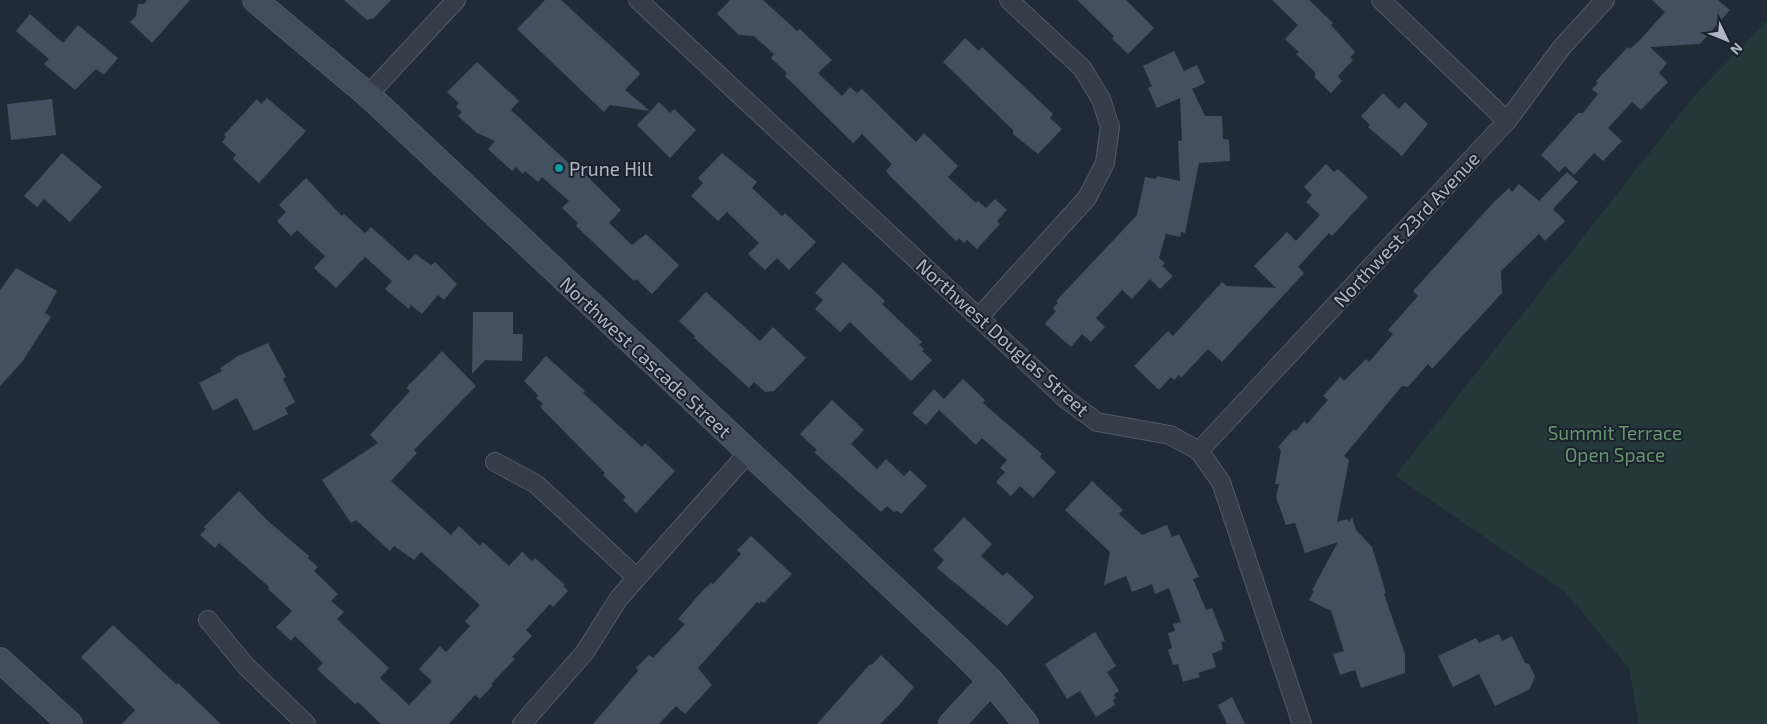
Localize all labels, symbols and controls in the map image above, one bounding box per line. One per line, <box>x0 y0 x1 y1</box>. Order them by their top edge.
north arrow <box>1702 15 1752 65</box>
text: N <box>1727 40 1747 59</box>
street label: Northwest 23rd Avenue <box>1328 147 1484 311</box>
place label: Prune Hill <box>569 157 653 180</box>
marker: Prune Hill <box>553 162 565 174</box>
street label: Northwest Douglas Street <box>912 253 1094 421</box>
street label: Northwest Cascade Street <box>556 272 736 442</box>
park label: Summit Terrace Open Space <box>1548 421 1682 466</box>

